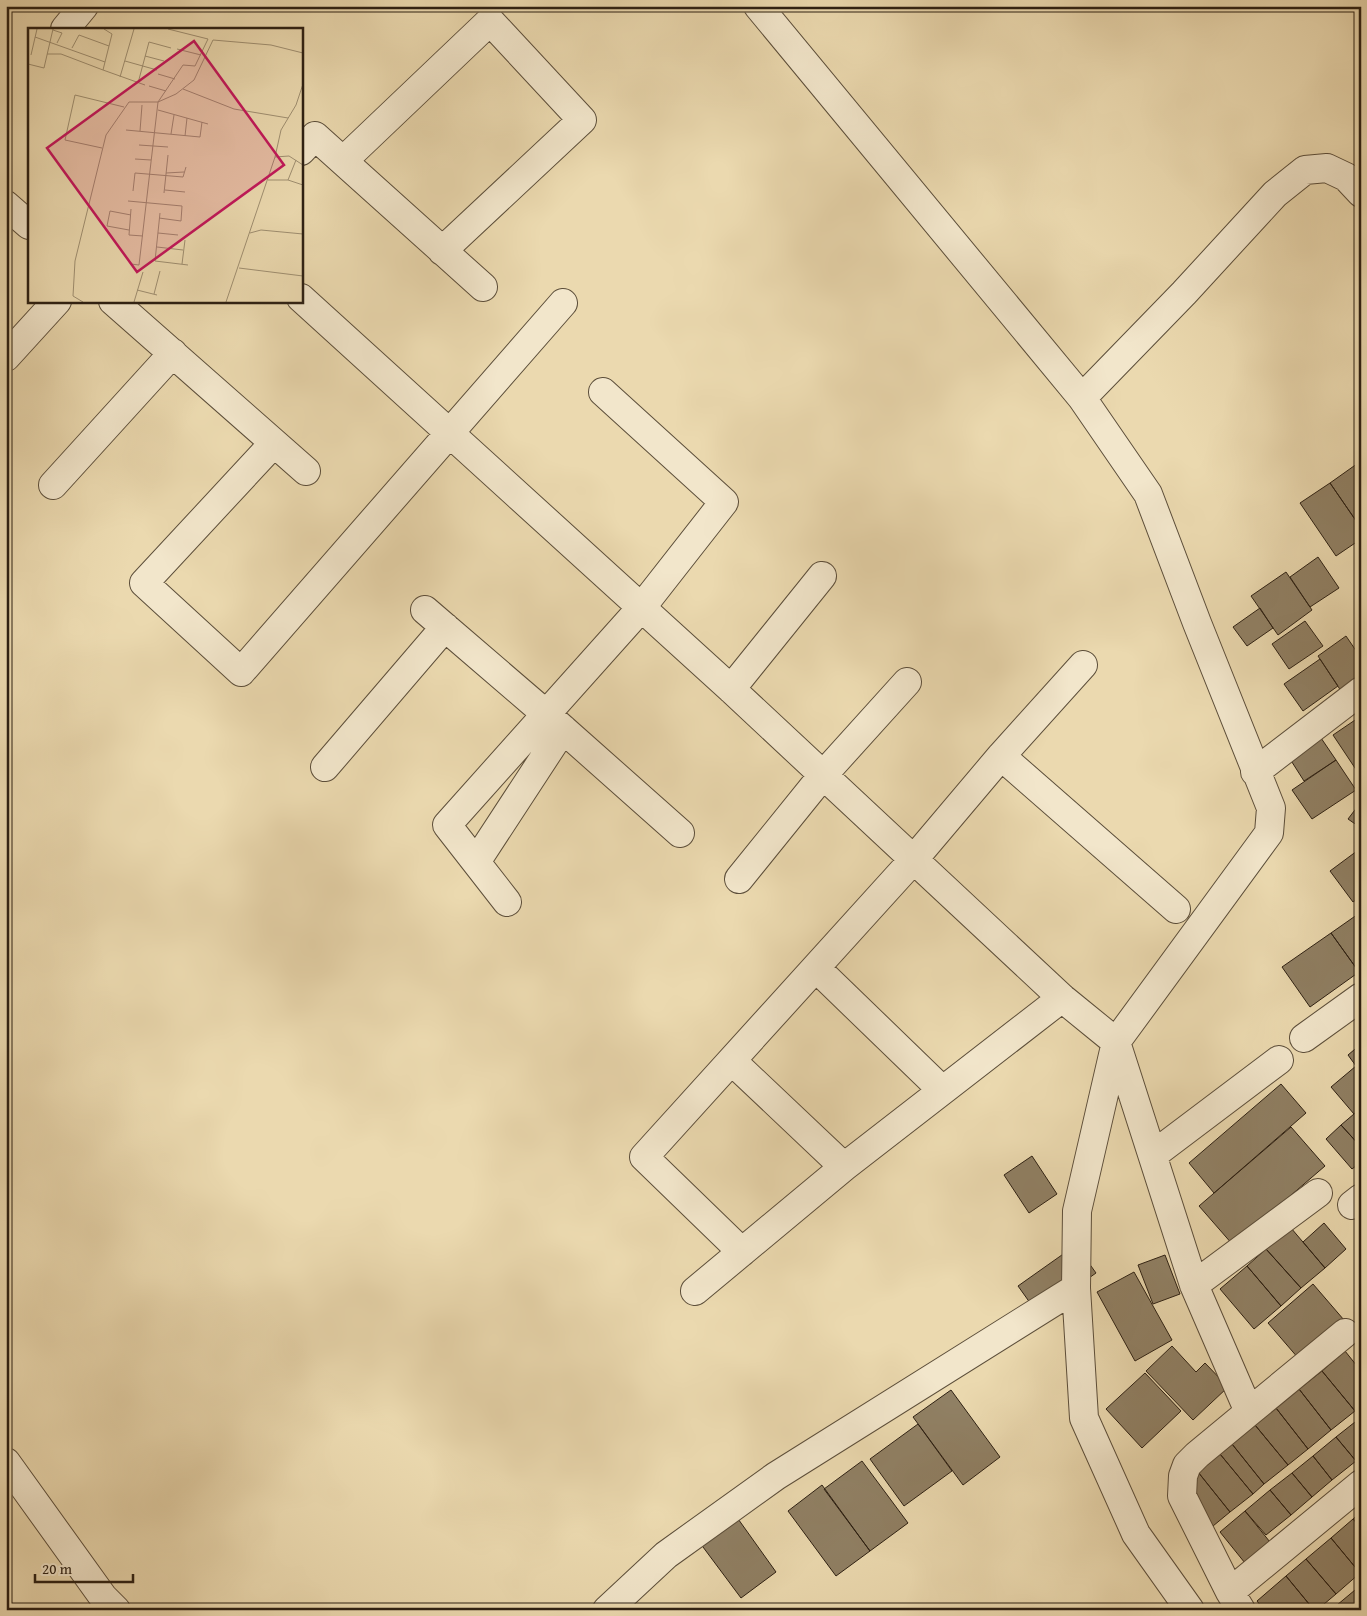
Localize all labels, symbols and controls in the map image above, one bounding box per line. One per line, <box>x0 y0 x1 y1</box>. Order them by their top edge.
inset map <box>28 28 302 302</box>
scale bar <box>35 1551 132 1583</box>
text: 20 m <box>42 1558 73 1579</box>

